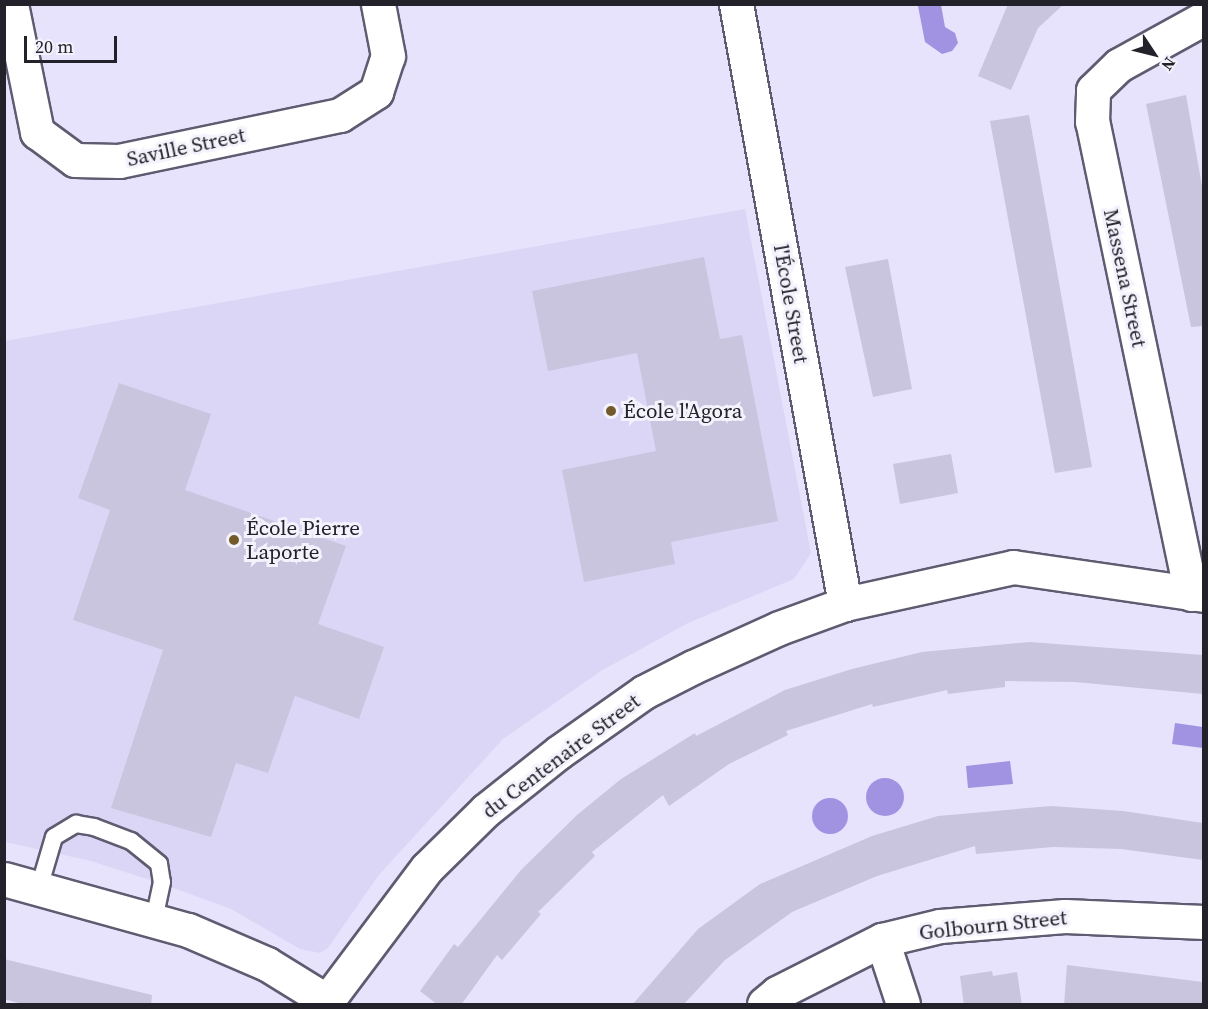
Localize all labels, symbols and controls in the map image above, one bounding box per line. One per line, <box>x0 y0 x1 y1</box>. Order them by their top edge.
scale bar <box>27 24 120 62</box>
north arrow <box>1124 24 1184 84</box>
text: 20 m <box>35 34 73 59</box>
text: N <box>1156 53 1181 75</box>
street label: Saville Street <box>125 122 247 172</box>
street label: Massena Street <box>1098 207 1152 349</box>
street label: l'École Street <box>768 243 814 365</box>
place label: École l'Agora <box>623 398 742 424</box>
marker: École l'Agora <box>604 404 618 418</box>
place label: École Pierre Laporte <box>246 515 360 565</box>
marker: École Pierre Laporte <box>227 533 241 547</box>
street label: du Centenaire Street <box>477 688 645 824</box>
street label: Golbourn Street <box>918 905 1068 945</box>

